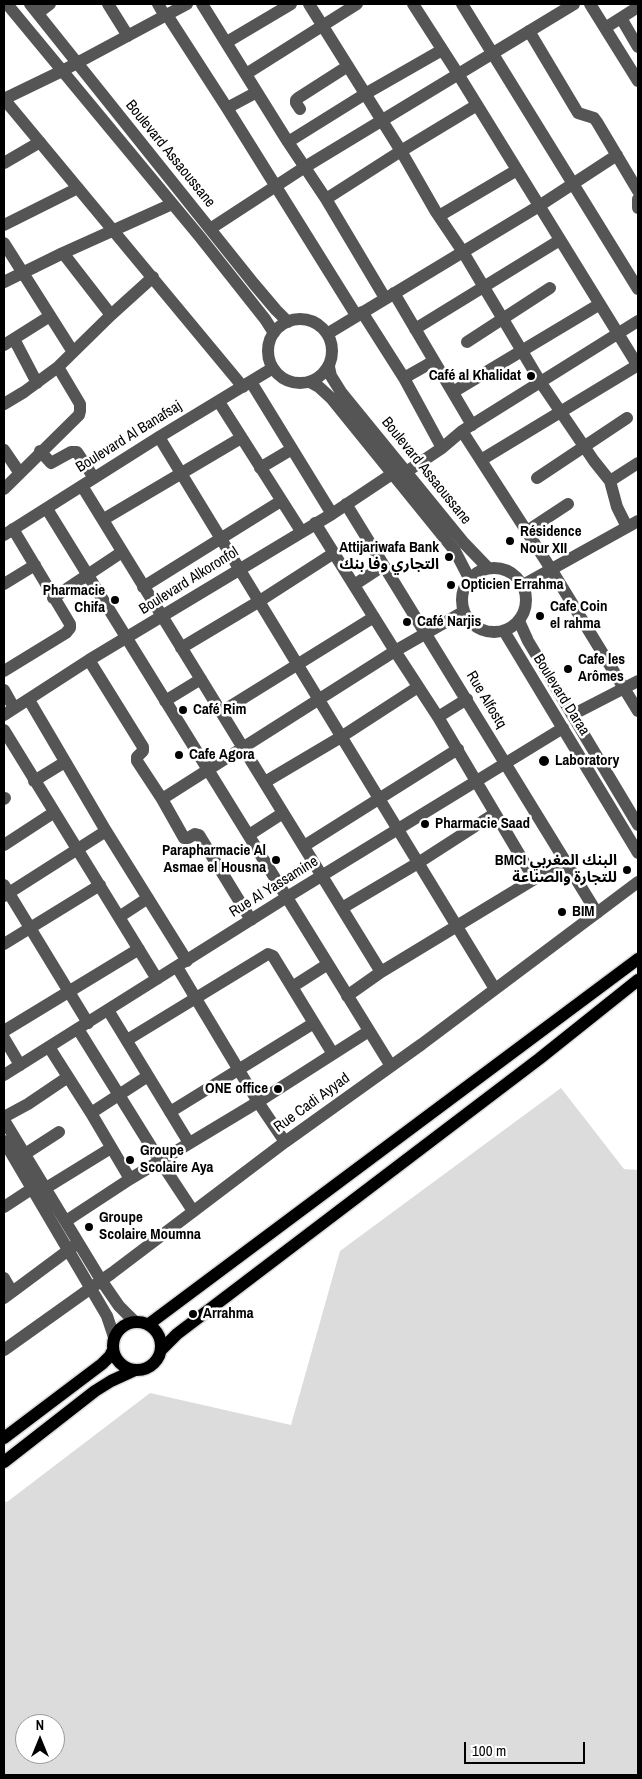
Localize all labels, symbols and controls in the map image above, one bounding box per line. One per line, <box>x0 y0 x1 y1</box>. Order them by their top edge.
street label: Boulevard Assaoussane <box>121 97 219 211</box>
place label: Café al Khalidat <box>429 367 521 385</box>
marker: Café al Khalidat <box>525 370 537 382</box>
street label: Boulevard Al Banafsaj <box>73 397 185 477</box>
street label: Boulevard Assaoussane <box>377 414 475 528</box>
place label: Résidence Nour XII <box>520 523 582 558</box>
marker: Résidence Nour XII <box>504 535 516 547</box>
place label: Attijariwafa Bank التجاري وفا بنك <box>339 539 439 574</box>
street label: Boulevard Alkoronfol <box>136 543 242 619</box>
marker: Attijariwafa Bank التجاري وفا بنك <box>443 551 455 563</box>
place label: Opticien Errahma <box>461 576 564 594</box>
marker: Opticien Errahma <box>445 579 457 591</box>
place label: Pharmacie Chifa <box>43 582 105 617</box>
marker: Pharmacie Chifa <box>109 594 121 606</box>
place label: Cafe Coin el rahma <box>550 598 607 633</box>
marker: Cafe Coin el rahma <box>534 610 546 622</box>
place label: Café Narjis <box>417 613 481 631</box>
marker: Café Narjis <box>401 616 413 628</box>
street label: Boulevard Daraa <box>529 651 593 739</box>
place label: Cafe les Arômes <box>578 651 625 686</box>
marker: Cafe les Arômes <box>562 663 574 675</box>
street label: Rue Alfostq <box>462 668 510 732</box>
place label: Café Rim <box>193 701 246 719</box>
marker: Café Rim <box>177 704 189 716</box>
place label: Cafe Agora <box>189 746 255 764</box>
marker: Cafe Agora <box>173 749 185 761</box>
place label: Laboratory <box>555 752 619 770</box>
marker: Laboratory <box>537 754 551 768</box>
place label: Pharmacie Saad <box>435 815 530 833</box>
marker: Pharmacie Saad <box>419 818 431 830</box>
place label: Parapharmacie Al Asmae el Housna <box>162 842 266 877</box>
place label: BMCI البنك المغربي للتجارة والصناعة <box>495 852 617 887</box>
street label: Rue Al Yassamine <box>226 853 322 921</box>
marker: Parapharmacie Al Asmae el Housna <box>270 854 282 866</box>
marker: BMCI البنك المغربي للتجارة والصناعة <box>621 864 633 876</box>
place label: BIM <box>572 903 595 921</box>
marker: BIM <box>556 906 568 918</box>
street label: Rue Cadi Ayyad <box>271 1069 353 1137</box>
place label: ONE office <box>205 1080 268 1098</box>
marker: ONE office <box>272 1083 284 1095</box>
place label: Groupe Scolaire Aya <box>140 1142 213 1177</box>
marker: Groupe Scolaire Aya <box>124 1154 136 1166</box>
place label: Groupe Scolaire Moumna <box>99 1209 201 1244</box>
marker: Groupe Scolaire Moumna <box>83 1221 95 1233</box>
place label: Arrahma <box>203 1305 254 1323</box>
marker: Arrahma <box>187 1308 199 1320</box>
north arrow <box>15 1714 65 1764</box>
text: N <box>36 1716 44 1734</box>
scale bar <box>467 1732 588 1764</box>
text: 100 m <box>472 1740 506 1761</box>

